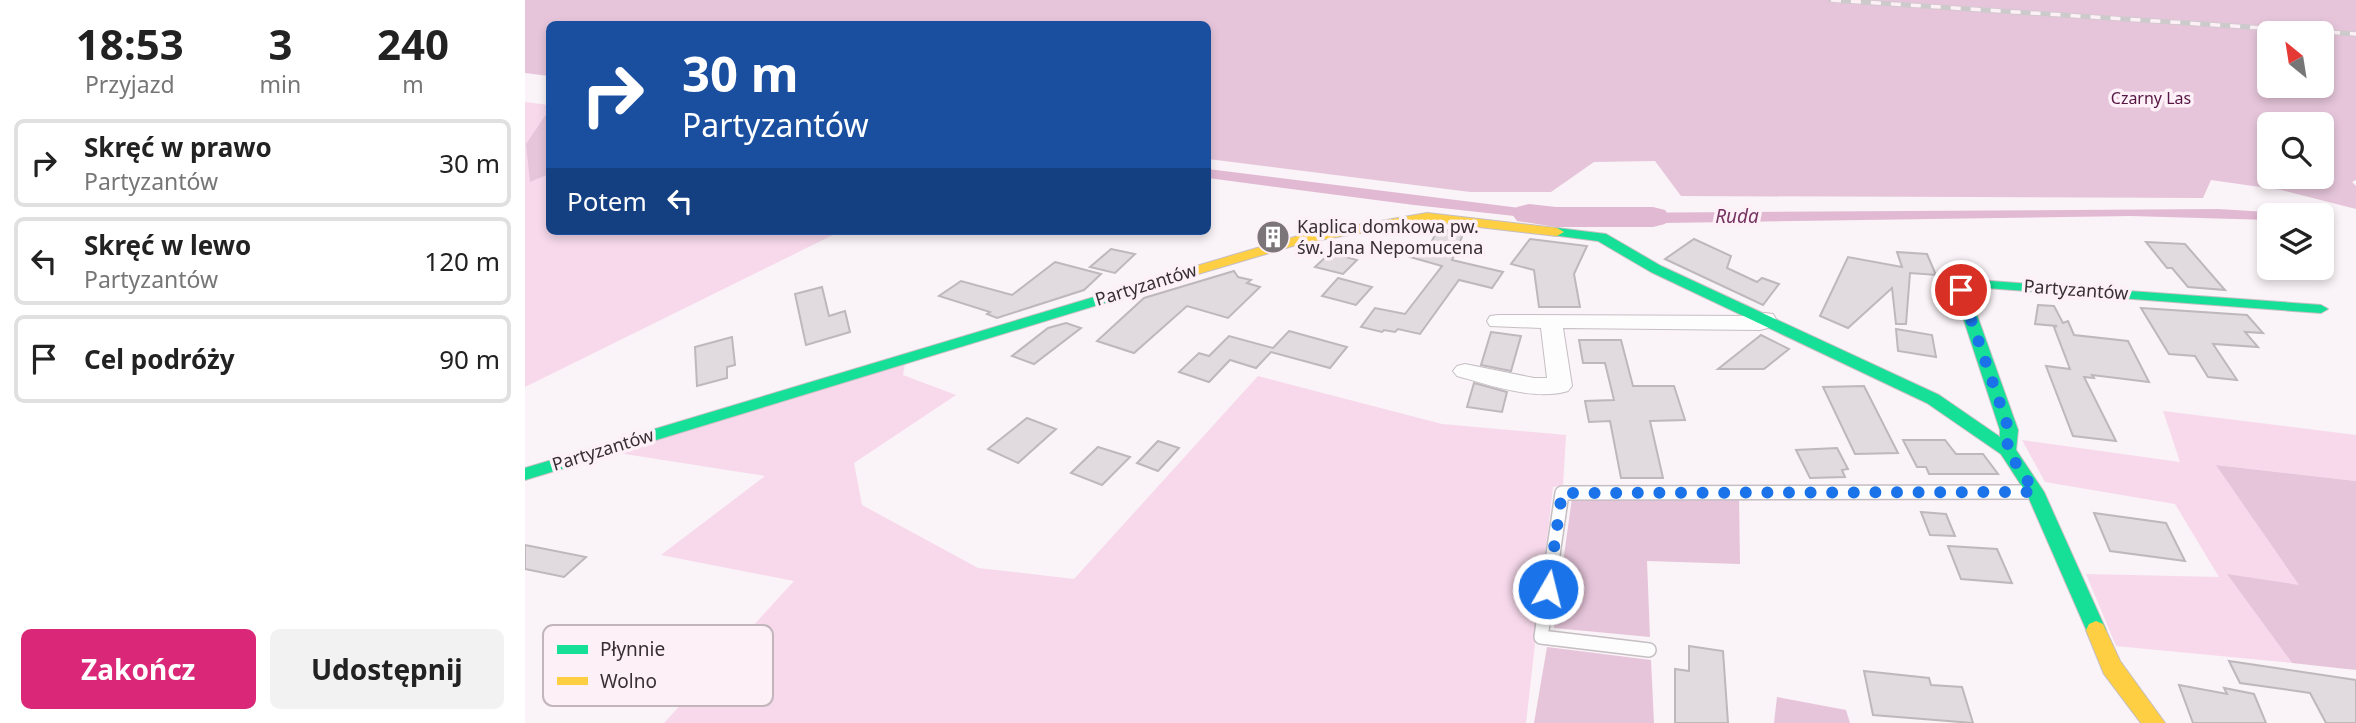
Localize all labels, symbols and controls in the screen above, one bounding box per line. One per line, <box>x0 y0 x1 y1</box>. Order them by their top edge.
text: 18:53 <box>76 15 184 72</box>
text: 3 <box>268 15 292 72</box>
text: 240 <box>377 15 449 72</box>
north arrow <box>2257 21 2335 98</box>
map controls <box>2257 21 2334 280</box>
text: 30 m <box>682 40 799 106</box>
icon: right <box>567 49 658 140</box>
text: Przyjazd <box>85 68 175 100</box>
text: min <box>260 68 301 100</box>
text: m <box>402 68 424 100</box>
park label: Czarny Las <box>2111 87 2191 109</box>
text: Partyzantów <box>682 103 869 146</box>
button: search <box>2257 112 2334 189</box>
text: Skręć w prawo <box>84 129 272 165</box>
icon: right <box>25 144 63 182</box>
text: 30 m <box>439 145 500 181</box>
text: Partyzantów <box>84 165 218 197</box>
icon: left <box>661 182 699 220</box>
text: Potem <box>567 183 647 219</box>
water label: Ruda <box>1715 203 1759 229</box>
button: layers <box>2257 203 2334 280</box>
place label: Kaplica domkowa pw. św. Jana Nepomucena <box>1297 214 1483 259</box>
building icon: Kaplica domkowa pw. św. Jana Nepomucena <box>1254 218 1292 256</box>
text: Skręć w lewo <box>84 227 251 263</box>
icon: left <box>25 242 63 280</box>
text: 120 m <box>424 243 500 279</box>
street label: Partyzantów <box>1092 257 1199 311</box>
pin <box>1931 260 1991 320</box>
text: Partyzantów <box>84 263 218 295</box>
icon: arrive <box>1942 271 1980 309</box>
street label: Partyzantów <box>2023 273 2129 305</box>
icon: arrive <box>25 340 63 378</box>
text: Cel podróży <box>84 341 235 377</box>
text: 90 m <box>439 341 500 377</box>
street label: Partyzantów <box>549 422 656 476</box>
position arrow <box>1511 552 1585 626</box>
legend <box>543 625 773 706</box>
button: Zakończ <box>21 629 256 709</box>
button: Udostępnij <box>270 629 504 709</box>
text: Płynnie <box>600 636 665 662</box>
text: Wolno <box>600 668 657 694</box>

